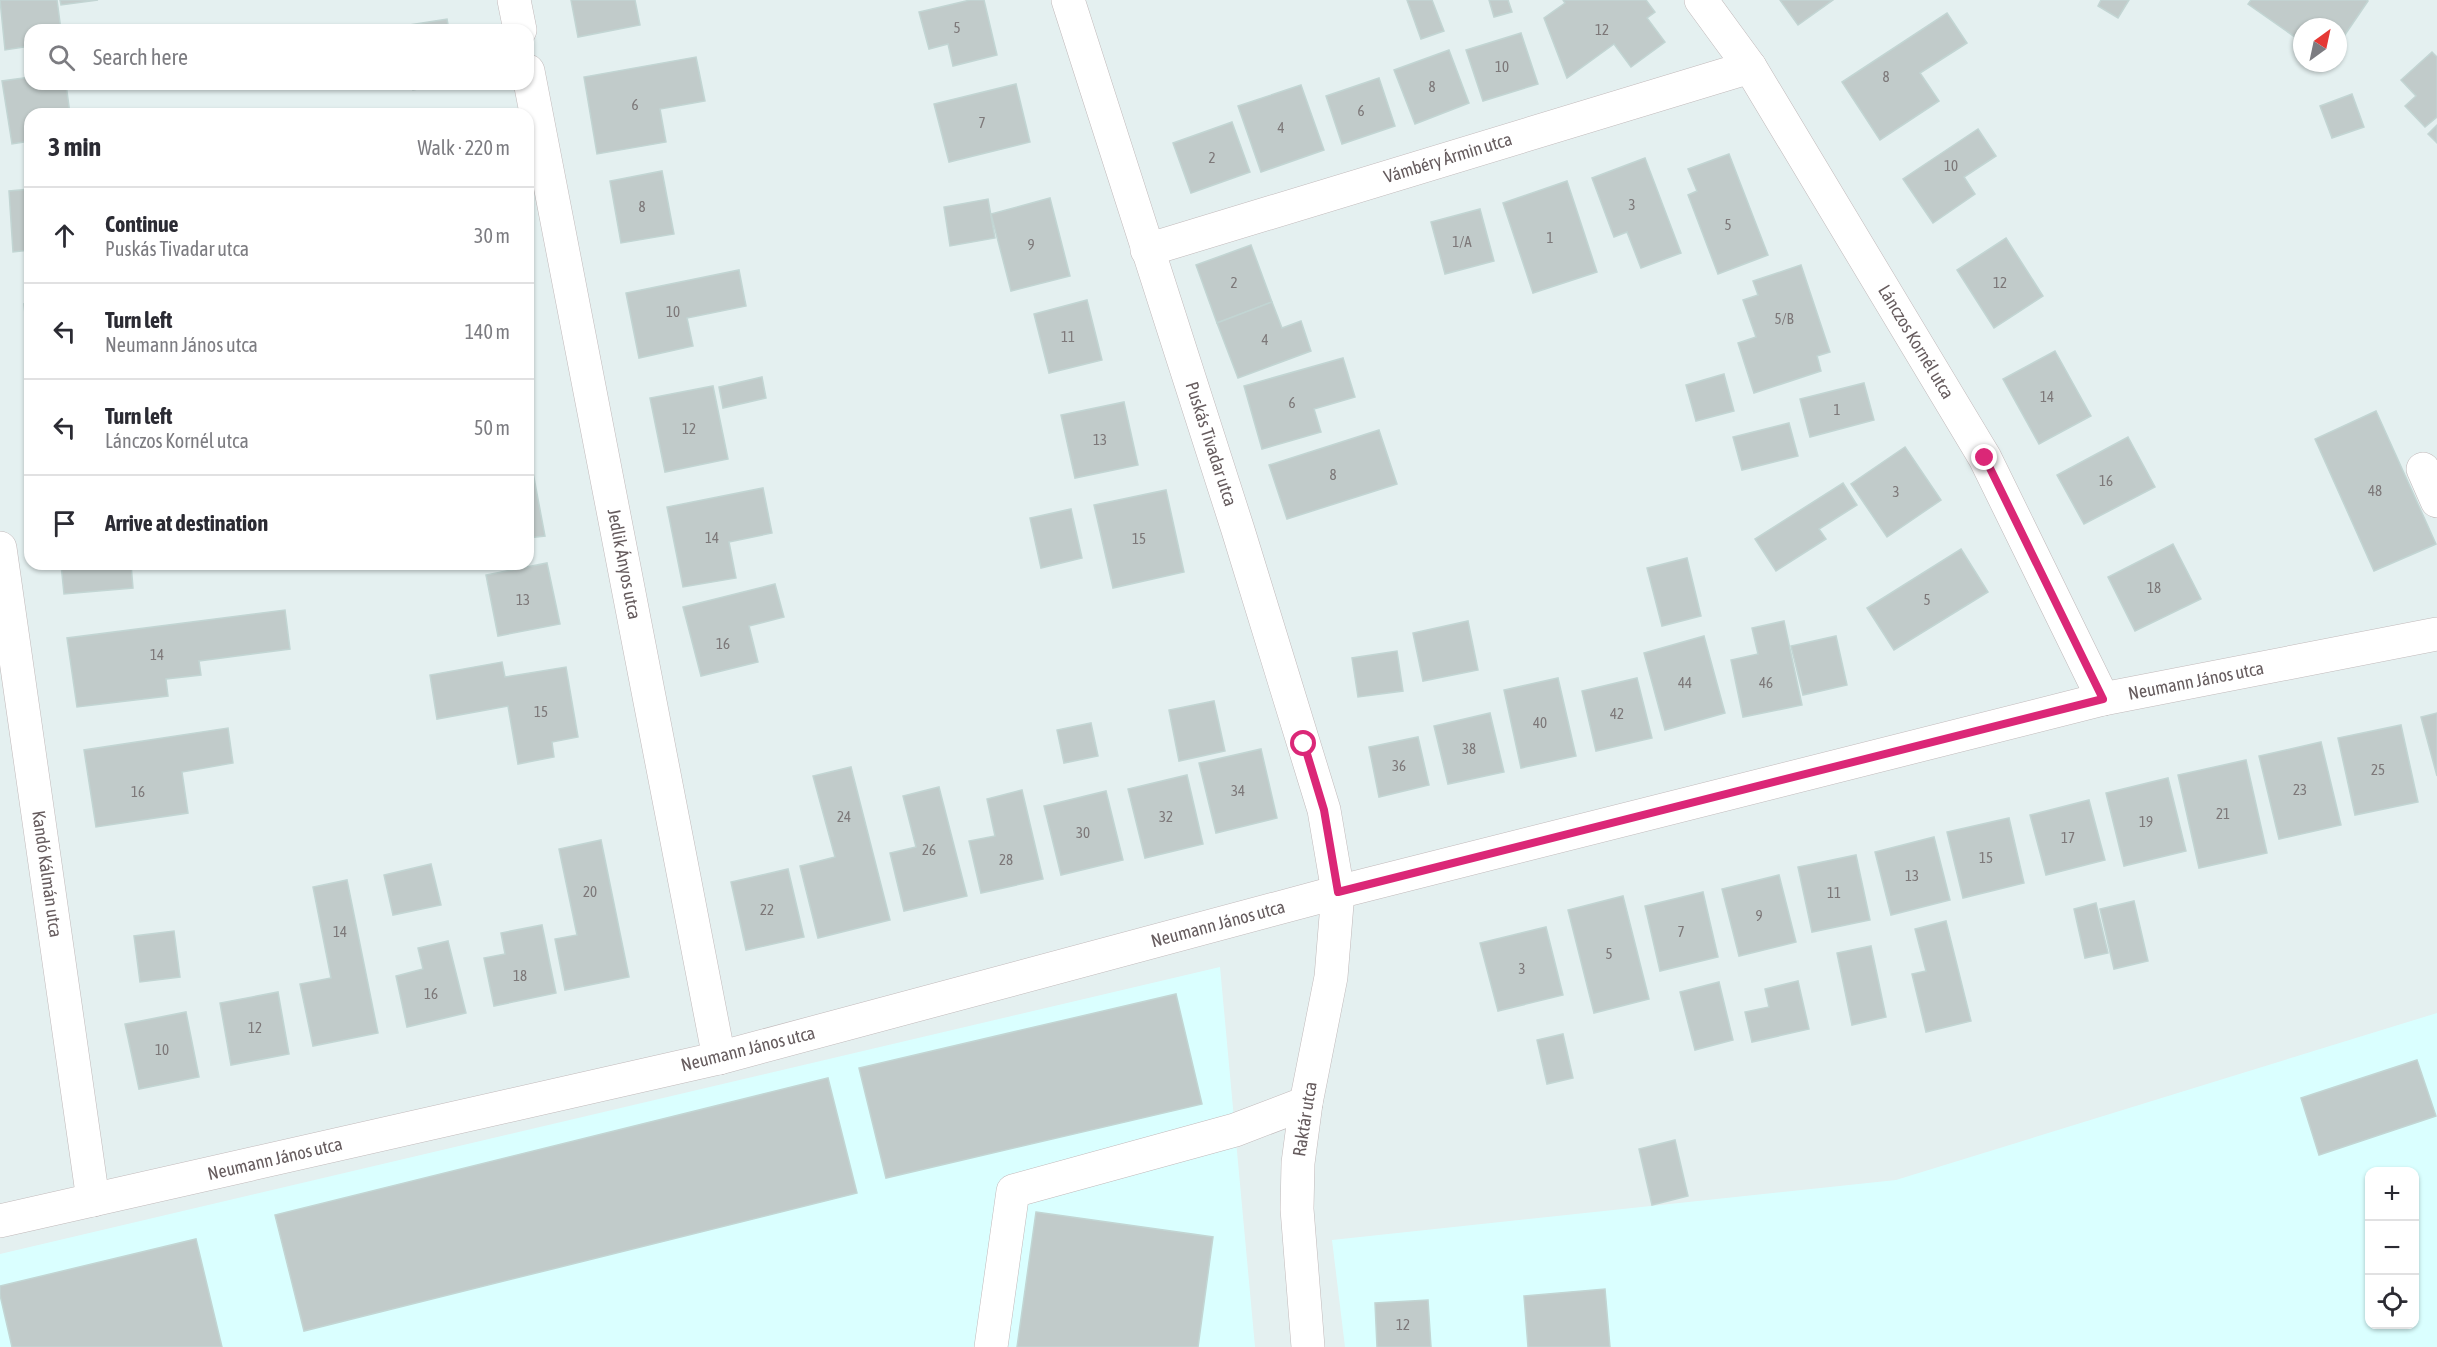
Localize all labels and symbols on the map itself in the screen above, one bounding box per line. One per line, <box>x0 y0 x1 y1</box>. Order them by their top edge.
north arrow <box>2293 18 2347 72</box>
house number: 5 <box>953 19 961 36</box>
house number: 12 <box>1595 21 1609 38</box>
house number: 10 <box>1495 58 1509 75</box>
house number: 8 <box>1882 68 1890 85</box>
house number: 8 <box>1428 78 1436 95</box>
house number: 6 <box>631 96 639 113</box>
house number: 6 <box>1357 102 1365 119</box>
house number: 7 <box>978 114 986 131</box>
house number: 4 <box>1277 119 1285 136</box>
street label: Vámbéry Ármin utca <box>1381 128 1514 187</box>
house number: 2 <box>1208 149 1216 166</box>
house number: 10 <box>1944 157 1958 174</box>
house number: 3 <box>1628 196 1636 213</box>
house number: 8 <box>638 198 646 215</box>
house number: 5 <box>1724 216 1732 233</box>
house number: 1 <box>1546 229 1554 246</box>
house number: 1/A <box>1452 233 1472 250</box>
house number: 9 <box>1027 236 1035 253</box>
house number: 2 <box>1230 274 1238 291</box>
house number: 12 <box>1993 274 2007 291</box>
street label: Lánczos Kornél utca <box>1874 281 1959 403</box>
house number: 10 <box>666 303 680 320</box>
house number: 5/B <box>1774 310 1794 327</box>
house number: 11 <box>1061 328 1075 345</box>
house number: 4 <box>1261 331 1269 348</box>
street label: Puskás Tivadar utca <box>1181 379 1241 509</box>
house number: 14 <box>2040 388 2054 405</box>
house number: 6 <box>1288 394 1296 411</box>
house number: 1 <box>1833 401 1841 418</box>
house number: 12 <box>682 420 696 437</box>
house number: 13 <box>1093 431 1107 448</box>
route end <box>1971 444 1997 470</box>
house number: 8 <box>1329 466 1337 483</box>
house number: 16 <box>2099 472 2113 489</box>
house number: 48 <box>2368 482 2382 499</box>
house number: 3 <box>1892 483 1900 500</box>
street label: Jedlik Ányos utca <box>603 507 646 621</box>
house number: 14 <box>705 529 719 546</box>
house number: 15 <box>1132 530 1146 547</box>
house number: 18 <box>2147 579 2161 596</box>
house number: 13 <box>516 591 530 608</box>
house number: 5 <box>1923 591 1931 608</box>
house number: 16 <box>716 635 730 652</box>
house number: 14 <box>150 646 164 663</box>
street label: Neumann János utca <box>2126 657 2265 704</box>
house number: 44 <box>1678 674 1692 691</box>
house number: 46 <box>1759 674 1773 691</box>
house number: 15 <box>534 703 548 720</box>
house number: 42 <box>1610 705 1624 722</box>
house number: 40 <box>1533 714 1547 731</box>
route start <box>1290 730 1316 756</box>
house number: 38 <box>1462 740 1476 757</box>
house number: 36 <box>1392 757 1406 774</box>
house number: 25 <box>2371 761 2385 778</box>
house number: 23 <box>2293 781 2307 798</box>
house number: 34 <box>1231 782 1245 799</box>
house number: 16 <box>131 783 145 800</box>
house number: 21 <box>2216 805 2230 822</box>
house number: 24 <box>837 808 851 825</box>
house number: 32 <box>1159 808 1173 825</box>
street label: Kandó Kálmán utca <box>28 809 67 939</box>
house number: 19 <box>2139 813 2153 830</box>
house number: 30 <box>1076 824 1090 841</box>
house number: 17 <box>2061 829 2075 846</box>
house number: 26 <box>922 841 936 858</box>
house number: 15 <box>1979 849 1993 866</box>
house number: 28 <box>999 851 1013 868</box>
house number: 13 <box>1905 867 1919 884</box>
house number: 20 <box>583 883 597 900</box>
house number: 11 <box>1827 884 1841 901</box>
street label: Neumann János utca <box>1149 896 1287 951</box>
house number: 22 <box>760 901 774 918</box>
house number: 9 <box>1755 907 1763 924</box>
house number: 14 <box>333 923 347 940</box>
house number: 7 <box>1677 923 1685 940</box>
house number: 5 <box>1605 945 1613 962</box>
house number: 3 <box>1518 960 1526 977</box>
house number: 18 <box>513 967 527 984</box>
house number: 16 <box>424 985 438 1002</box>
house number: 12 <box>248 1019 262 1036</box>
street label: Neumann János utca <box>679 1022 817 1075</box>
house number: 10 <box>155 1041 169 1058</box>
street label: Raktár utca <box>1288 1080 1321 1158</box>
street label: Neumann János utca <box>205 1133 344 1184</box>
house number: 12 <box>1396 1316 1410 1333</box>

